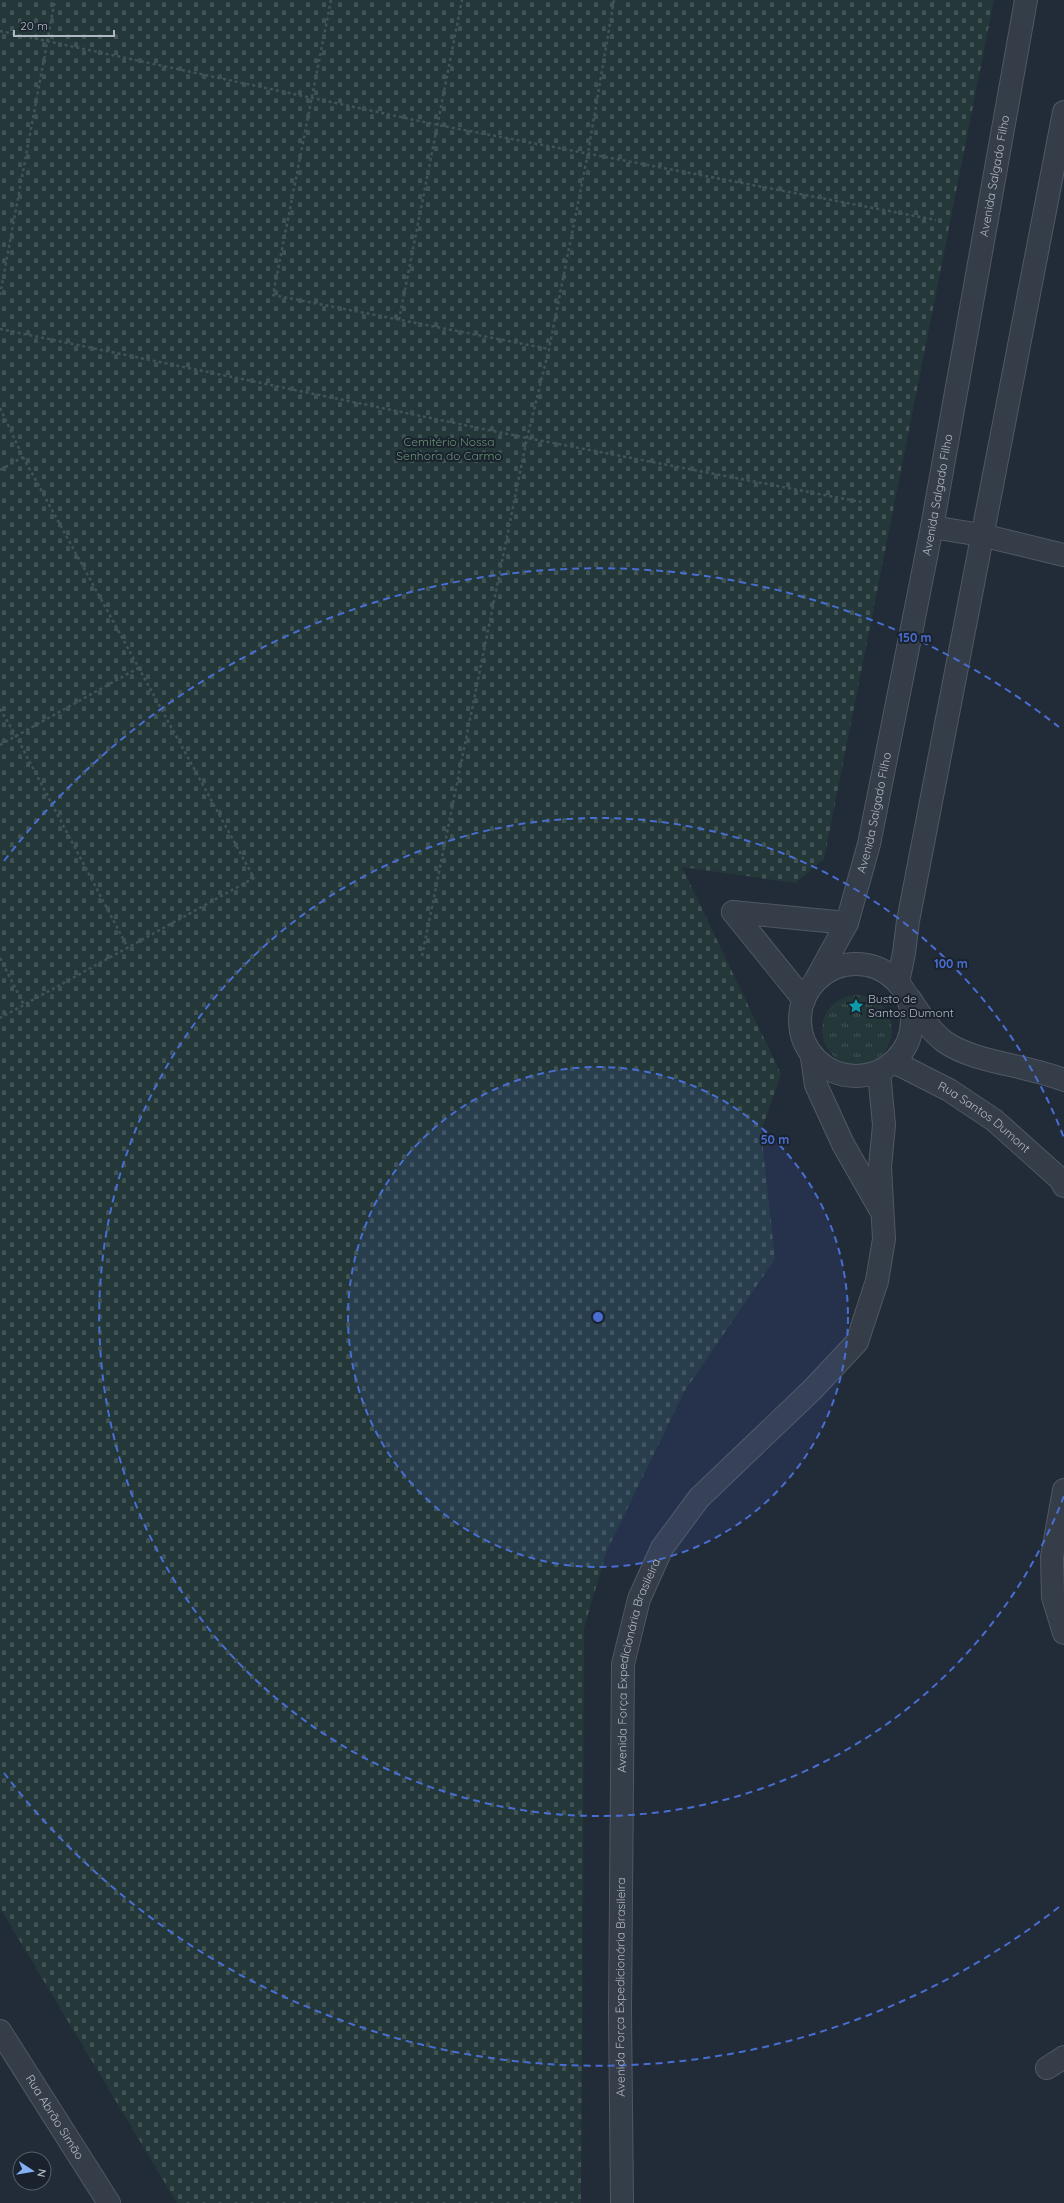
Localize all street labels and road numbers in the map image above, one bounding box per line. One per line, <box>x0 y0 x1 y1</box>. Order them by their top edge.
street label: Avenida Salgado Filho <box>976 114 1012 238</box>
street label: Avenida Salgado Filho <box>918 433 955 557</box>
street label: Avenida Salgado Filho <box>853 751 894 875</box>
street label: Rua Santos Dumont <box>936 1078 1033 1156</box>
street label: Avenida Força Expedicionária Brasileira <box>614 1556 663 1773</box>
street label: Avenida Força Expedicionária Brasileira <box>612 1877 628 2097</box>
street label: Rua Abrão Simão <box>23 2072 87 2162</box>

